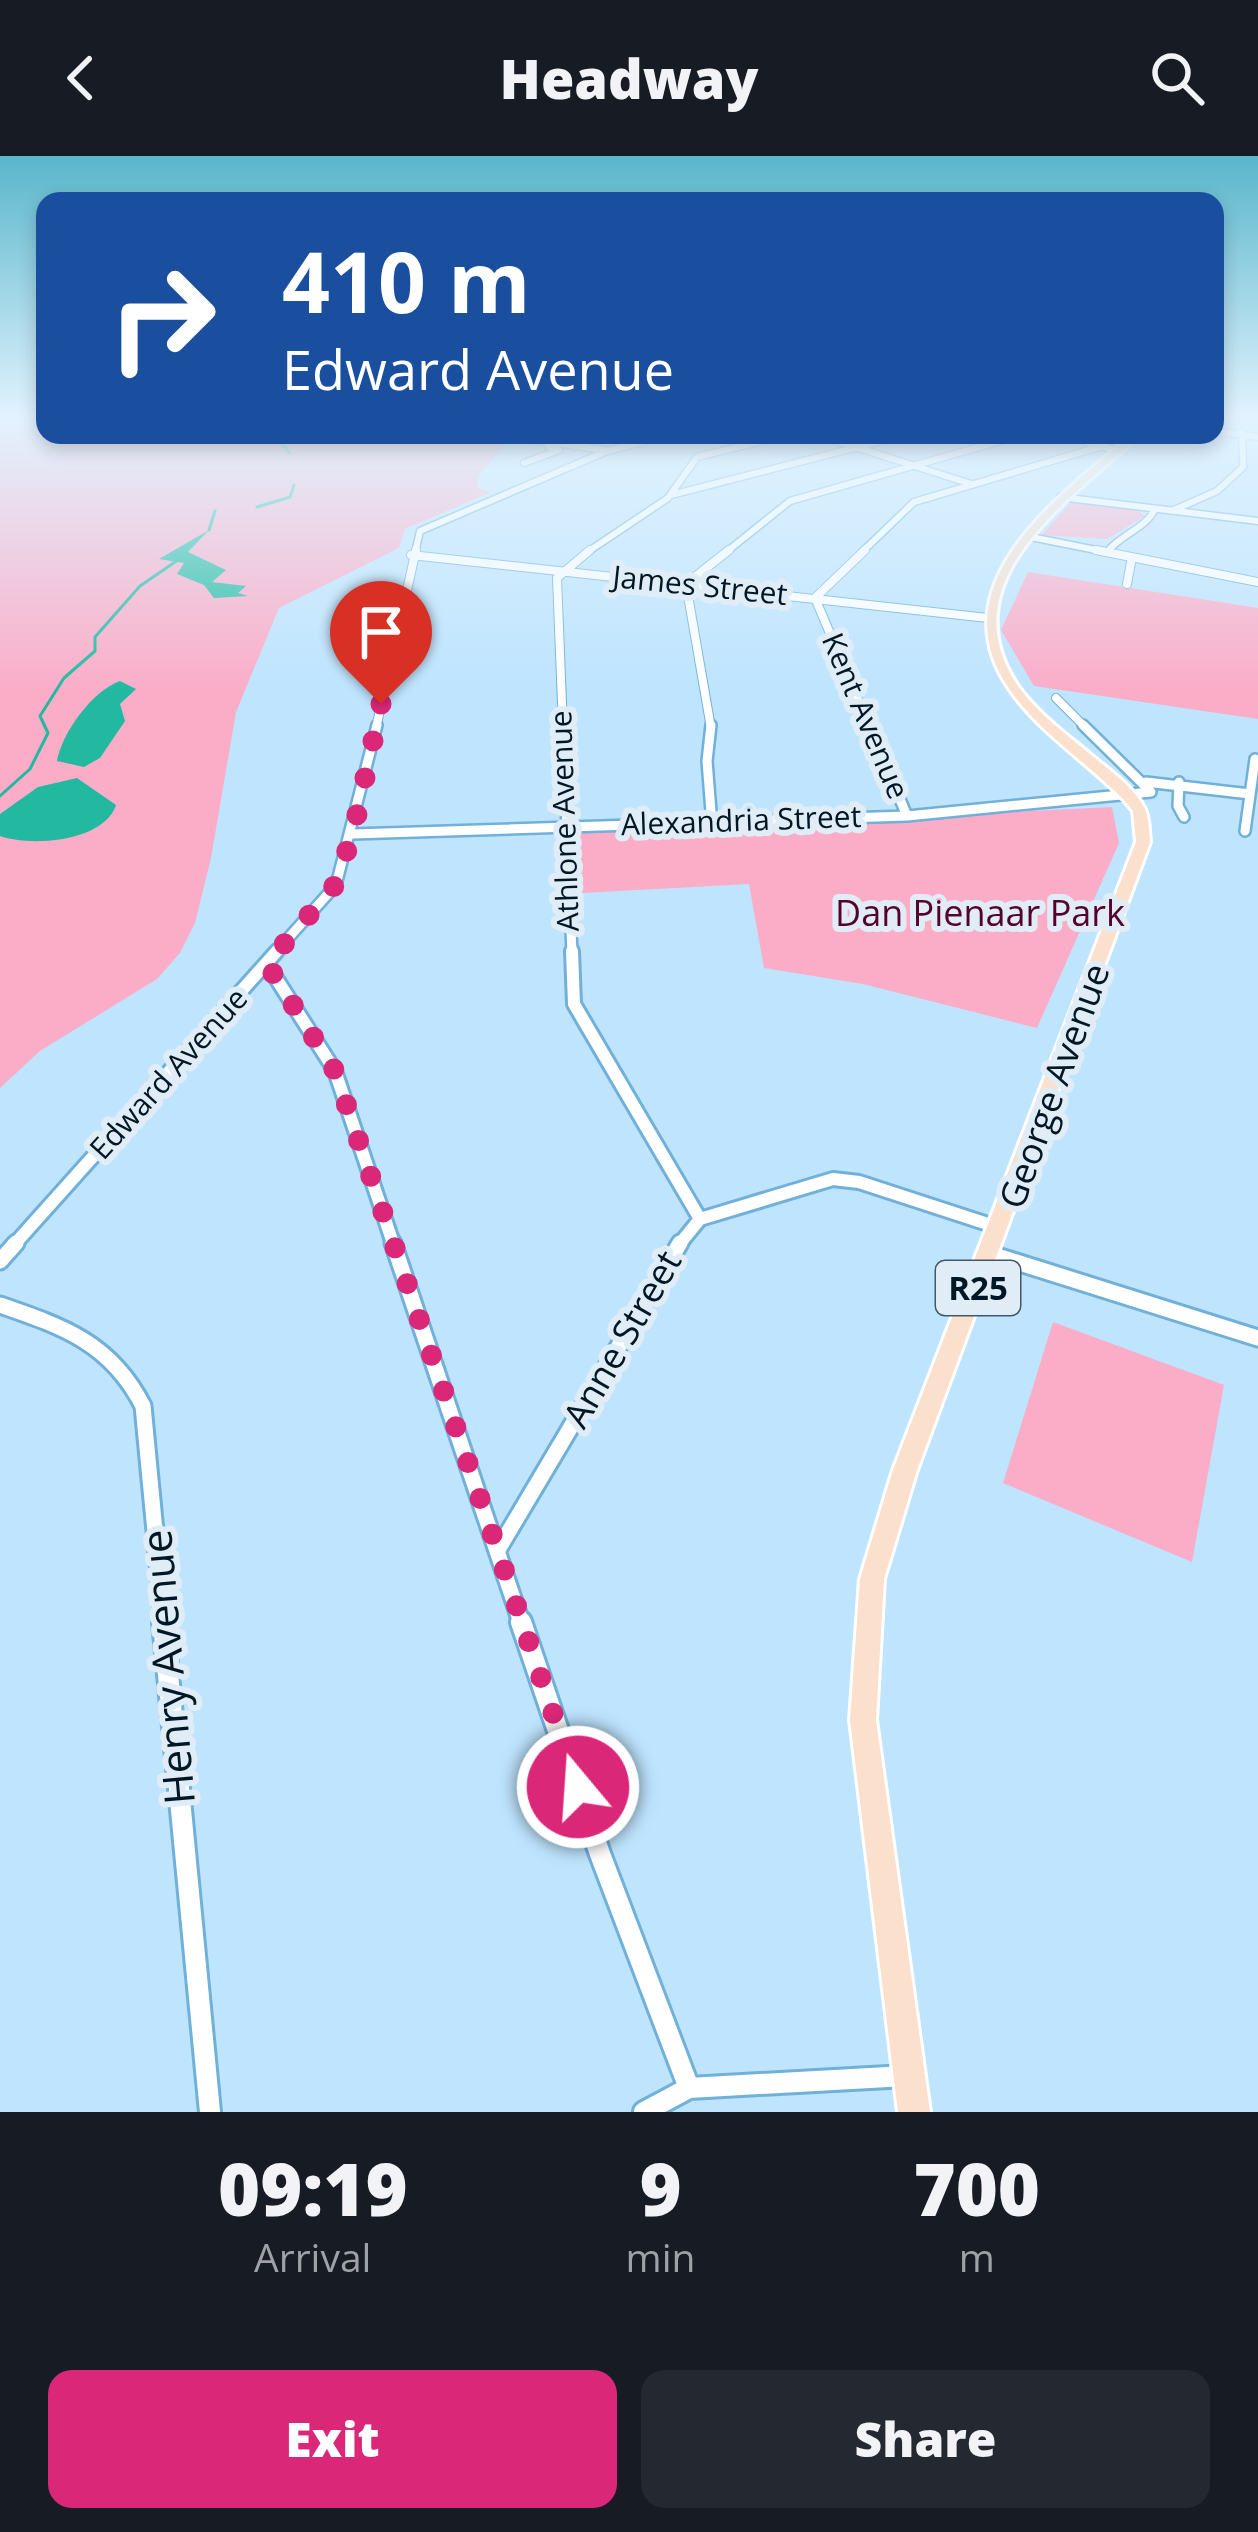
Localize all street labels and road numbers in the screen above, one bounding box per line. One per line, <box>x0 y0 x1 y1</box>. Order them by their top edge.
street label: James Street <box>608 555 789 614</box>
street label: Kent Avenue <box>813 626 920 805</box>
street label: Athlone Avenue <box>539 710 588 932</box>
street label: Alexandria Street <box>620 795 862 844</box>
street label: George Avenue <box>987 957 1121 1215</box>
street label: Edward Avenue <box>80 978 256 1168</box>
street label: Anne Street <box>551 1241 692 1436</box>
road number: R25 <box>936 1261 1020 1315</box>
street label: Henry Avenue <box>126 1527 207 1807</box>

